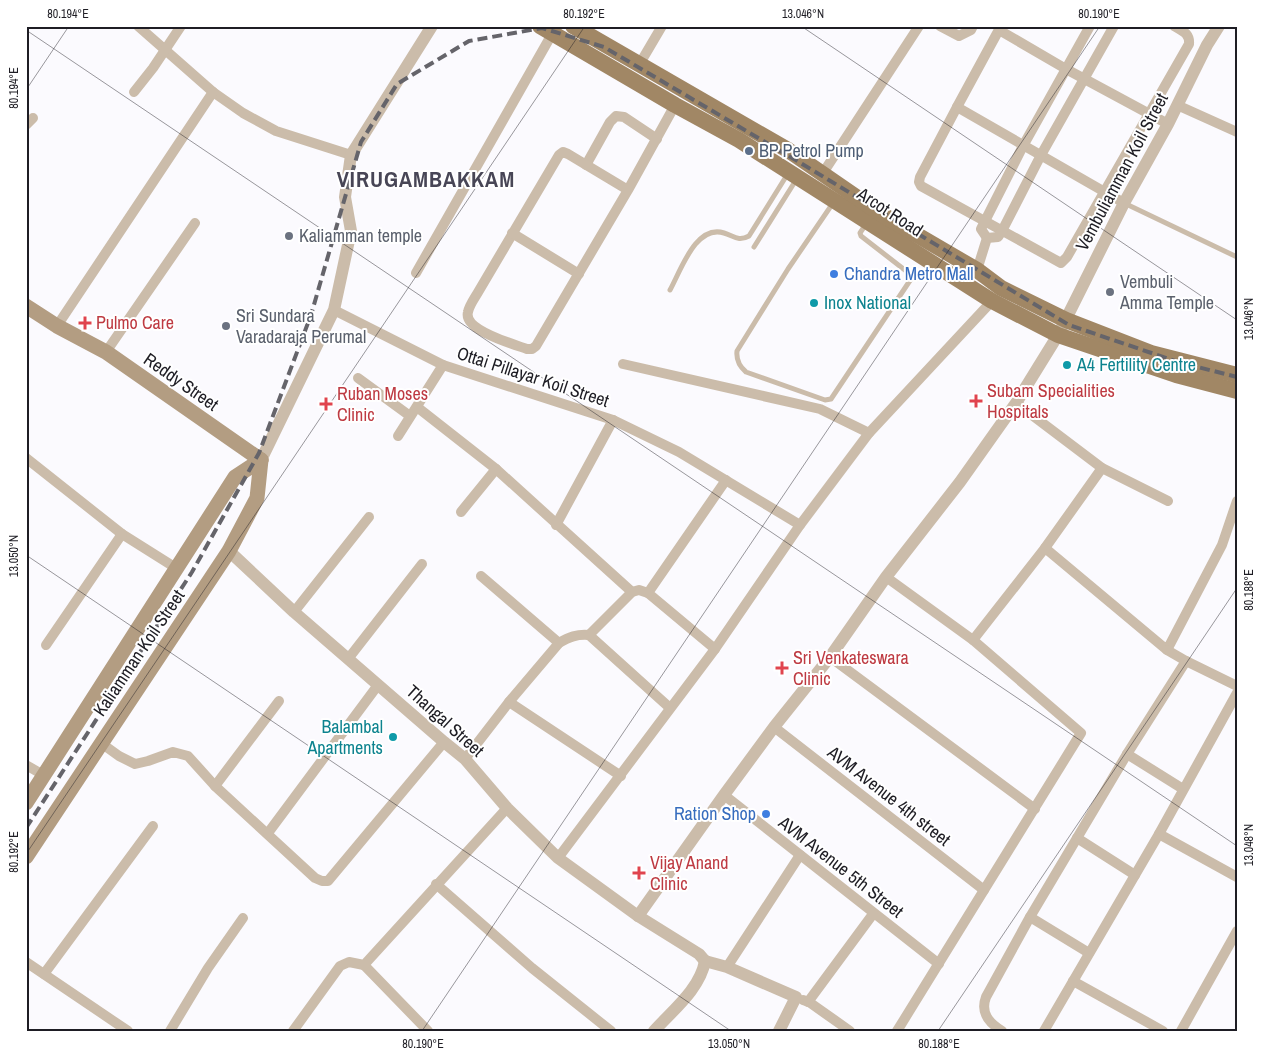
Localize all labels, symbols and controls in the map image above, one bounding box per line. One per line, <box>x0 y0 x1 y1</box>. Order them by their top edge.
text: 80.194°E <box>47 6 89 22</box>
text: 80.192°E <box>563 6 605 22</box>
text: 13.046°N <box>782 6 824 22</box>
text: 80.190°E <box>1078 6 1120 22</box>
text: 80.194°E <box>6 67 22 109</box>
street label: Vembuliamman Koil Street <box>1069 88 1174 255</box>
place label: BP Petrol Pump <box>759 138 864 163</box>
marker: BP Petrol Pump <box>743 145 755 157</box>
district label: VIRUGAMBAKKAM <box>337 164 515 194</box>
street label: Arcot Road <box>852 180 928 242</box>
place label: Kaliamman temple <box>299 223 422 248</box>
marker: Kaliamman temple <box>283 230 295 242</box>
place label: Chandra Metro Mall <box>844 261 974 286</box>
marker: Chandra Metro Mall <box>828 268 840 280</box>
place label: Vembuli Amma Temple <box>1119 269 1214 315</box>
marker: Vembuli Amma Temple <box>1104 286 1116 298</box>
place label: Inox National <box>824 290 911 315</box>
marker: Inox National <box>808 297 820 309</box>
text: 13.046°N <box>1241 298 1257 340</box>
place label: Sri Sundara Varadaraja Perumal <box>236 303 366 349</box>
place label: Pulmo Care <box>96 310 174 335</box>
marker: Pulmo Care <box>78 316 92 330</box>
marker: Sri Sundara Varadaraja Perumal <box>220 320 232 332</box>
street label: Ottai Pillayar Koil Street <box>454 340 612 413</box>
street label: Reddy Street <box>139 347 224 417</box>
place label: A4 Fertility Centre <box>1076 352 1196 377</box>
marker: A4 Fertility Centre <box>1061 359 1073 371</box>
place label: Subam Specialities Hospitals <box>987 378 1115 424</box>
place label: Ruban Moses Clinic <box>337 381 428 427</box>
marker: Subam Specialities Hospitals <box>969 394 983 408</box>
marker: Ruban Moses Clinic <box>319 397 333 411</box>
text: 13.050°N <box>6 535 22 577</box>
text: 80.188°E <box>1241 569 1257 611</box>
street label: Kaliamman Koil Street <box>87 585 190 721</box>
place label: Sri Venkateswara Clinic <box>793 645 909 691</box>
marker: Sri Venkateswara Clinic <box>775 661 789 675</box>
street label: Thangal Street <box>401 679 490 762</box>
place label: Balambal Apartments <box>307 714 383 760</box>
marker: Balambal Apartments <box>387 731 399 743</box>
street label: AVM Avenue 4th street <box>822 739 956 852</box>
place label: Ration Shop <box>674 801 756 826</box>
marker: Ration Shop <box>760 808 772 820</box>
street label: AVM Avenue 5th Street <box>773 809 909 923</box>
text: 13.048°N <box>1241 824 1257 866</box>
text: 80.192°E <box>6 831 22 873</box>
place label: Vijay Anand Clinic <box>650 850 729 896</box>
marker: Vijay Anand Clinic <box>632 866 646 880</box>
text: 80.190°E <box>402 1036 444 1052</box>
text: 13.050°N <box>708 1036 750 1052</box>
text: 80.188°E <box>918 1036 960 1052</box>

